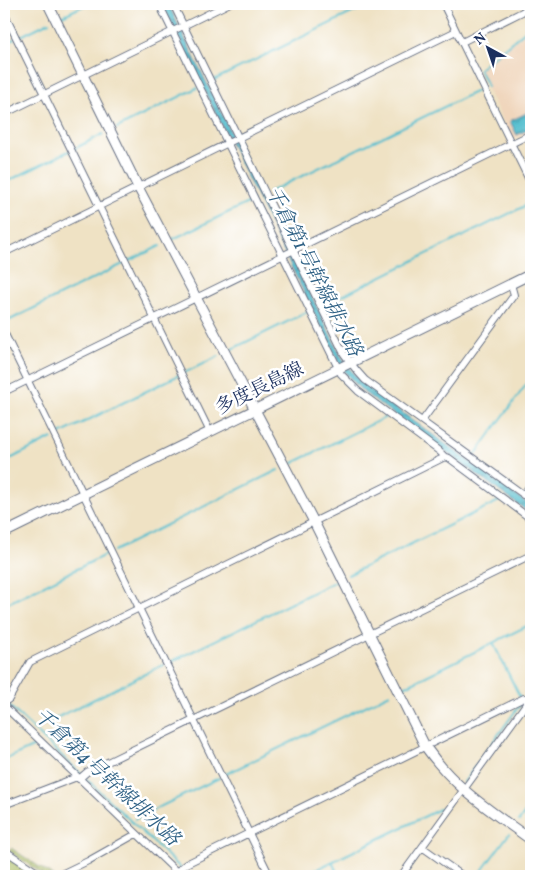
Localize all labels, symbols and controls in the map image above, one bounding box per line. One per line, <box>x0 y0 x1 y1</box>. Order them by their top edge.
north arrow <box>462 22 512 72</box>
text: N <box>471 29 491 50</box>
water label: 千倉第1号幹線排水路 <box>258 182 369 364</box>
street label: 多度長島線 <box>212 356 308 422</box>
water label: 千倉第4号幹線排水路 <box>27 703 187 855</box>

